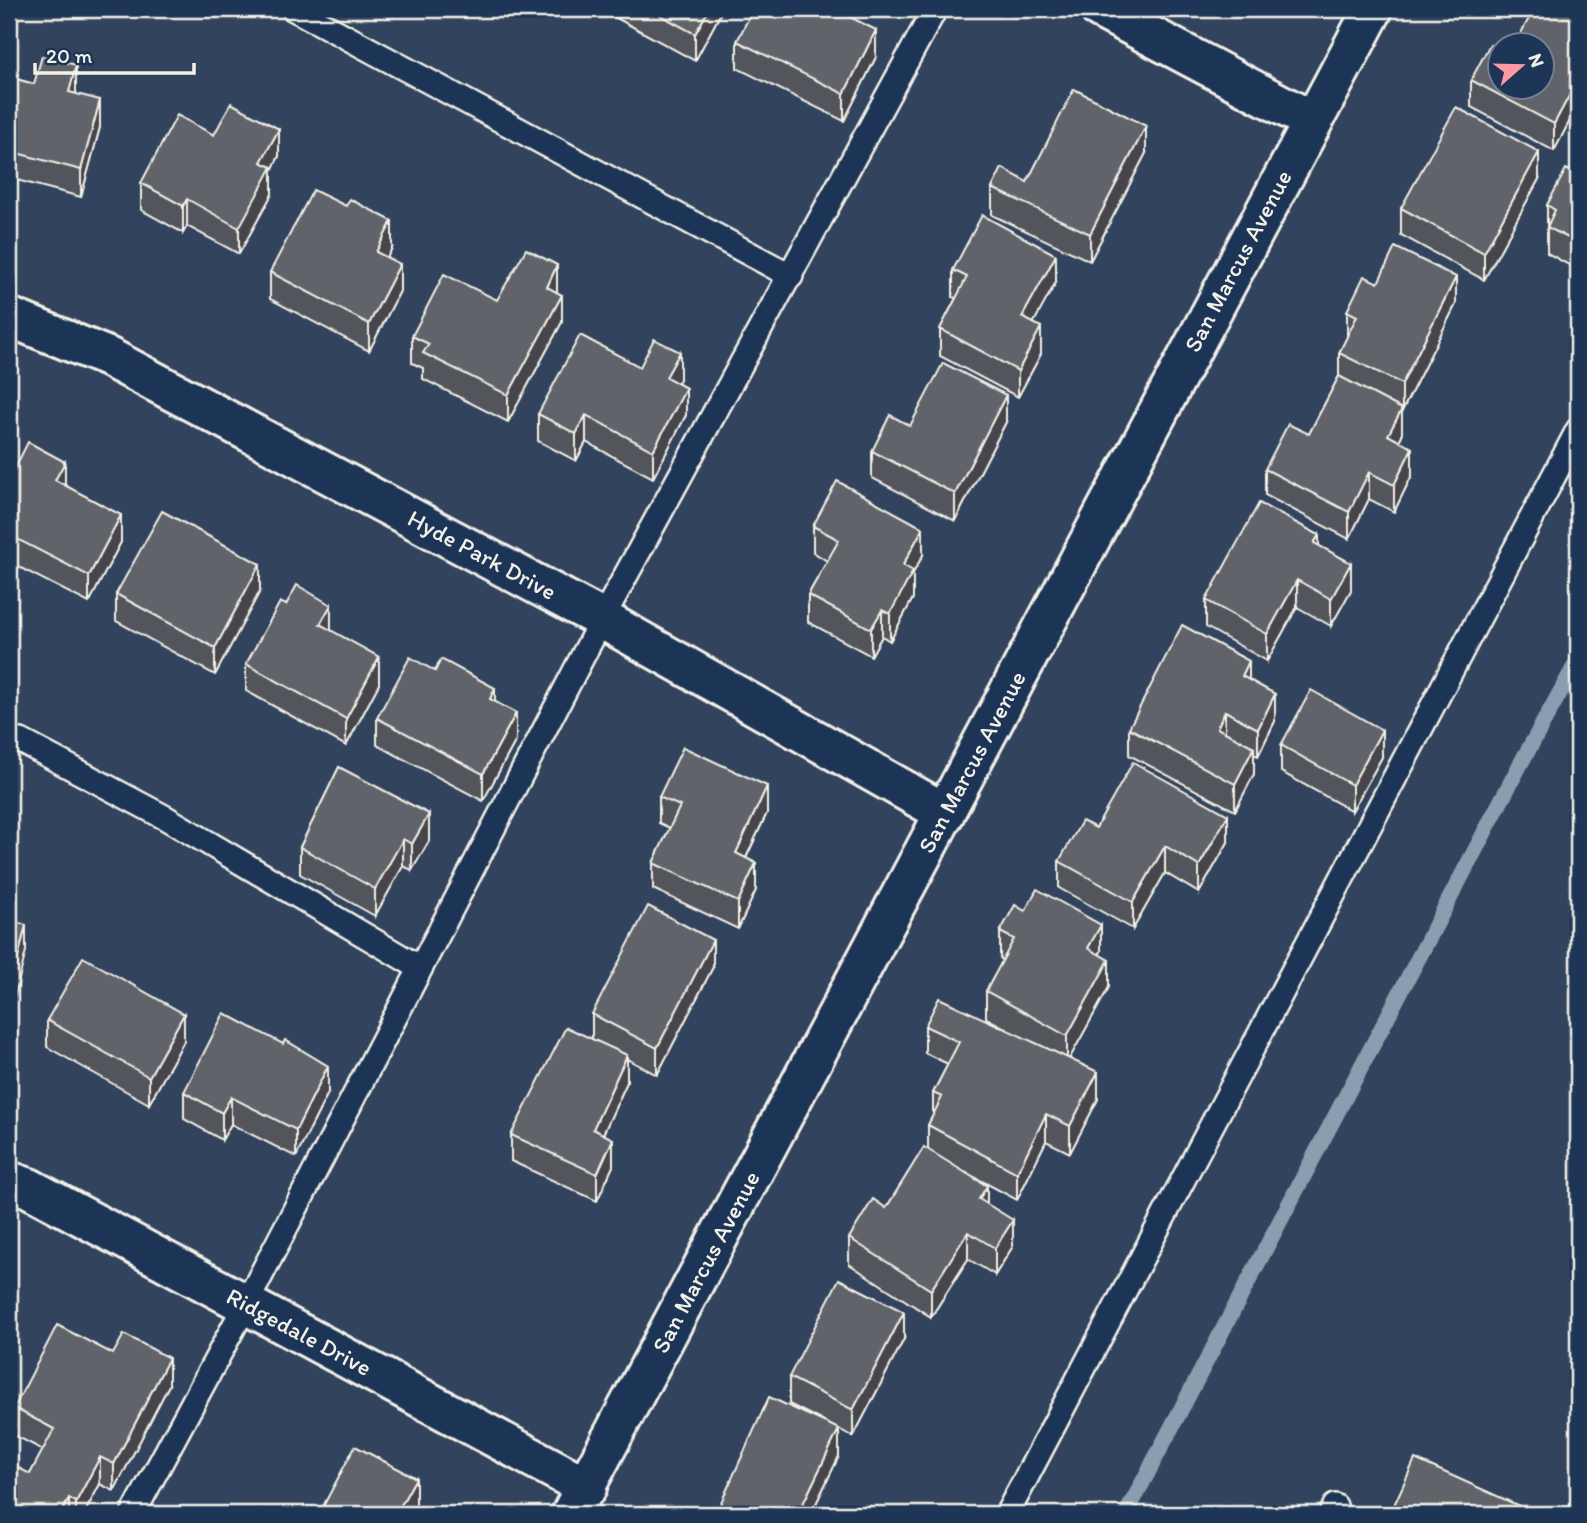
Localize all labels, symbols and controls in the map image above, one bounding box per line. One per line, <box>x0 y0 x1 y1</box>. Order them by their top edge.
scale bar <box>35 32 194 76</box>
north arrow <box>1486 32 1556 102</box>
text: 20 m <box>46 43 93 68</box>
text: N <box>1524 50 1550 70</box>
street label: San Marcus Avenue <box>1177 165 1298 357</box>
street label: Hyde Park Drive <box>403 503 561 606</box>
street label: San Marcus Avenue <box>911 666 1032 858</box>
street label: San Marcus Avenue <box>645 1166 766 1358</box>
street label: Ridgedale Drive <box>222 1281 377 1382</box>

